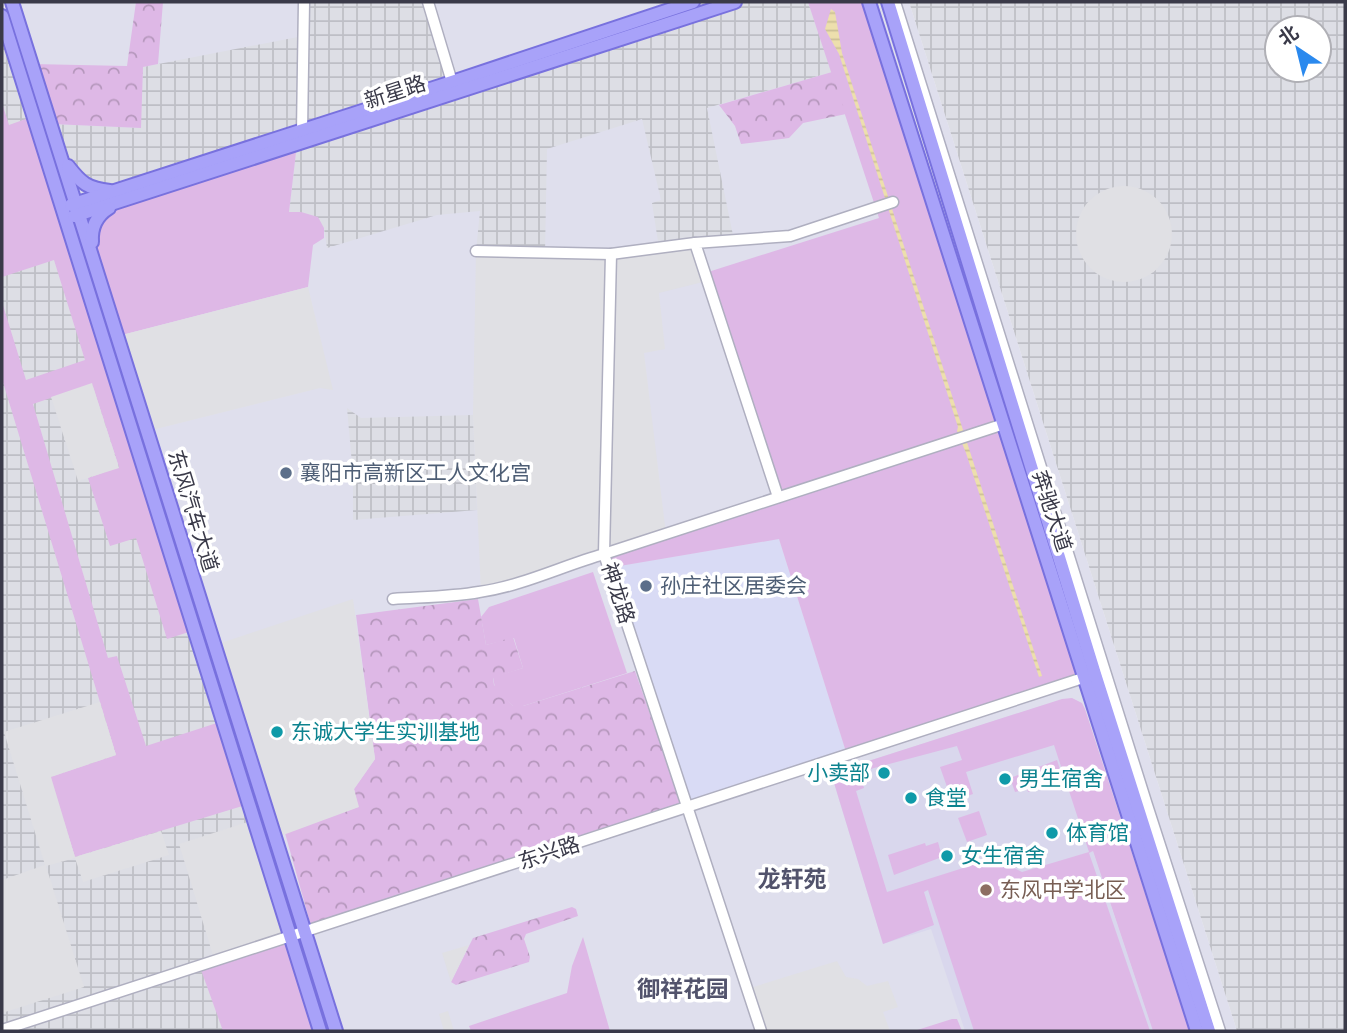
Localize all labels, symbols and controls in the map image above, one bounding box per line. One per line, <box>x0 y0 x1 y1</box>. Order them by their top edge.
north arrow <box>1263 14 1333 84</box>
text: 北 <box>1275 21 1302 50</box>
street label: 新星路 <box>361 71 428 112</box>
street label: 东风汽车大道 <box>164 447 223 574</box>
place label: 襄阳市高新区工人文化宫 <box>300 461 531 484</box>
marker: 襄阳市高新区工人文化宫 <box>278 465 294 481</box>
street label: 奔驰大道 <box>1029 467 1076 554</box>
street label: 神龙路 <box>598 559 639 626</box>
place label: 孙庄社区居委会 <box>660 574 807 597</box>
marker: 孙庄社区居委会 <box>638 578 654 594</box>
place label: 东诚大学生实训基地 <box>291 720 480 743</box>
marker: 东诚大学生实训基地 <box>269 724 285 740</box>
place label: 小卖部 <box>807 761 870 784</box>
marker: 小卖部 <box>876 765 892 781</box>
place label: 男生宿舍 <box>1019 767 1103 790</box>
marker: 男生宿舍 <box>997 771 1013 787</box>
place label: 食堂 <box>925 786 967 809</box>
marker: 食堂 <box>903 790 919 806</box>
place label: 体育馆 <box>1066 821 1129 844</box>
marker: 体育馆 <box>1044 825 1060 841</box>
street label: 东兴路 <box>515 832 582 873</box>
place label: 女生宿舍 <box>961 844 1045 867</box>
marker: 女生宿舍 <box>939 848 955 864</box>
district label: 龙轩苑 <box>758 866 827 892</box>
place label: 东风中学北区 <box>1000 878 1126 901</box>
marker: 东风中学北区 <box>978 882 994 898</box>
district label: 御祥花园 <box>637 976 729 1002</box>

